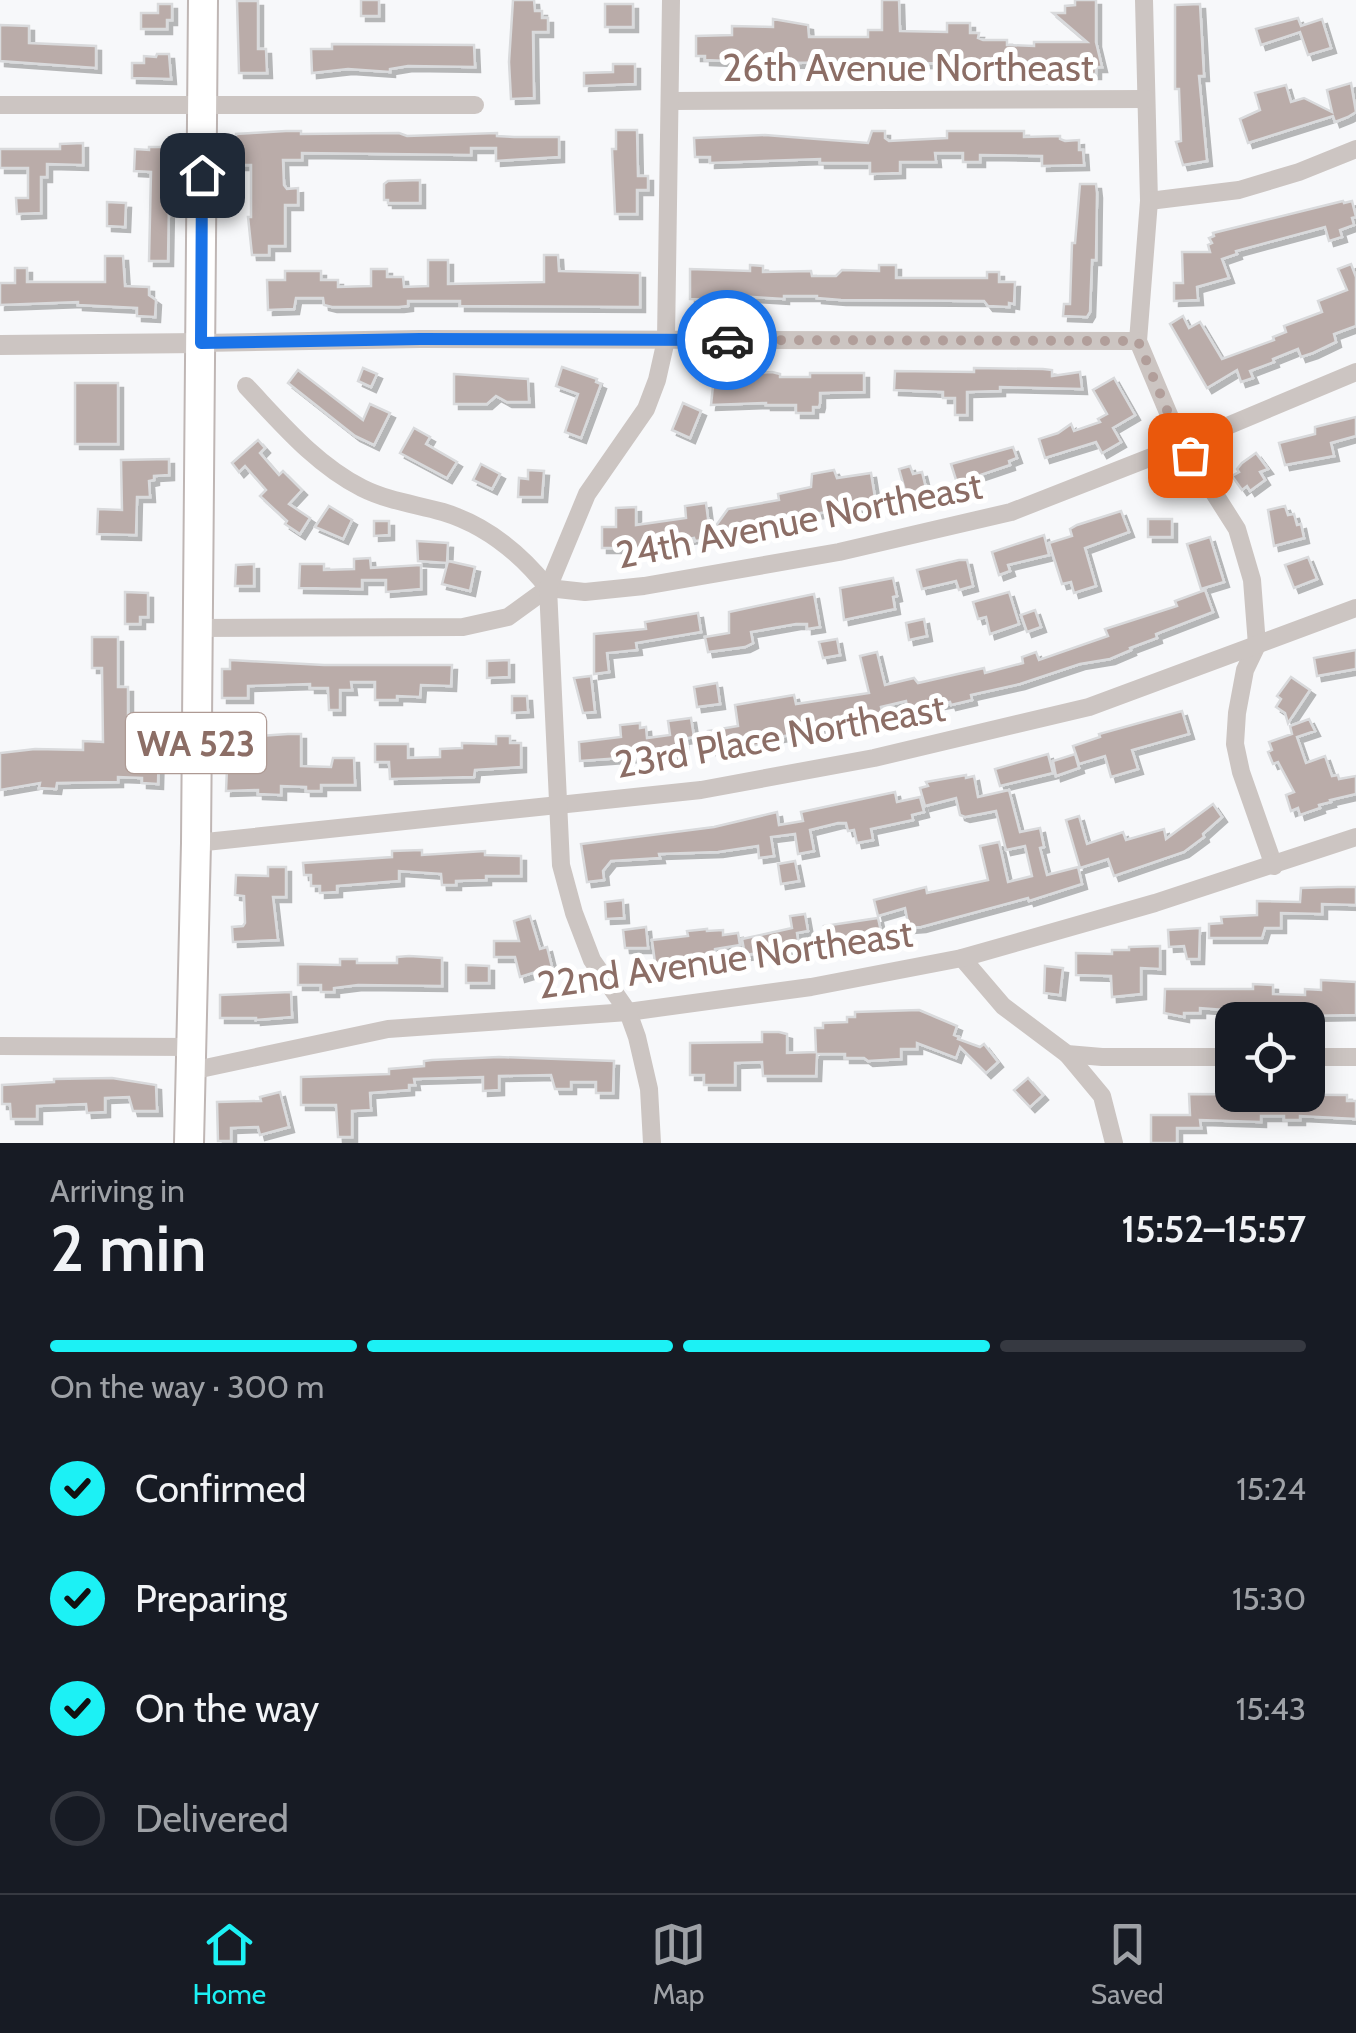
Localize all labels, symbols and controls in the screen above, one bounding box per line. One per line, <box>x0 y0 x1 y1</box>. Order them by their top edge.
street label: 26th Avenue Northeast <box>722 44 1094 91</box>
pin <box>160 133 245 218</box>
icon: home <box>175 148 230 203</box>
courier <box>677 290 777 390</box>
icon: car <box>700 313 755 368</box>
pin <box>1148 413 1233 498</box>
icon: bag <box>1163 428 1218 483</box>
street label: 24th Avenue Northeast <box>612 461 986 579</box>
street label: 23rd Place Northeast <box>611 684 949 788</box>
road number: WA 523 <box>126 713 266 773</box>
street label: 22nd Avenue Northeast <box>534 909 916 1009</box>
map controls <box>1215 1002 1325 1112</box>
button: locate <box>1215 1002 1325 1112</box>
text: Arriving in <box>50 1171 185 1210</box>
text: 15:52–15:57 <box>1122 1205 1306 1252</box>
text: 2 min <box>50 1208 207 1287</box>
text: On the way · 300 m <box>50 1367 324 1406</box>
icon: check <box>50 1461 105 1516</box>
text: Confirmed <box>135 1465 306 1512</box>
text: 15:24 <box>1236 1469 1306 1508</box>
icon: check <box>50 1571 105 1626</box>
text: Preparing <box>135 1575 287 1622</box>
text: 15:30 <box>1232 1579 1306 1618</box>
icon: check <box>50 1681 105 1736</box>
text: On the way <box>135 1685 319 1732</box>
text: 15:43 <box>1236 1689 1306 1728</box>
text: Delivered <box>135 1795 289 1842</box>
tab: Home <box>192 1917 266 2011</box>
tab: Map <box>651 1917 706 2011</box>
tab: Saved <box>1091 1917 1164 2011</box>

